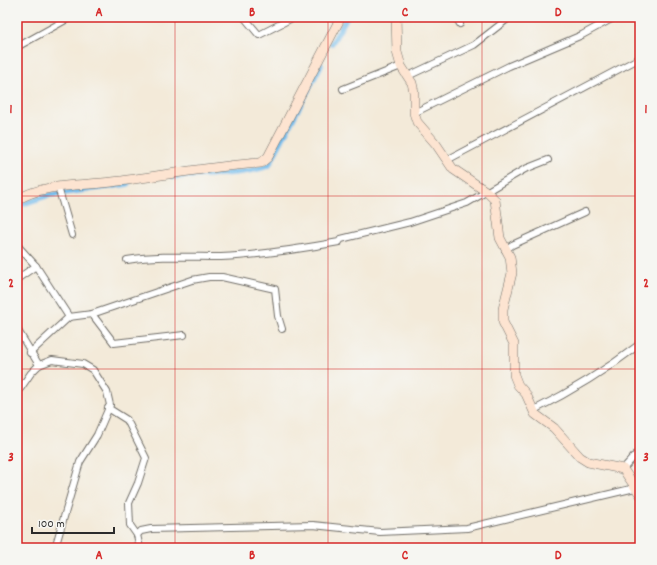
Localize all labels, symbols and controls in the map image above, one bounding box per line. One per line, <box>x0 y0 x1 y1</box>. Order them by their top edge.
text: A <box>95 4 103 23</box>
text: B <box>249 4 255 23</box>
text: C <box>402 4 409 23</box>
text: D <box>555 4 562 23</box>
text: 1 <box>10 101 13 120</box>
text: 1 <box>645 101 648 120</box>
text: 2 <box>8 275 14 294</box>
text: 2 <box>643 275 649 294</box>
text: 3 <box>8 449 14 468</box>
text: 3 <box>643 449 649 468</box>
scale bar <box>32 509 114 535</box>
text: 100 m <box>38 516 65 533</box>
text: A <box>95 547 103 565</box>
text: B <box>249 547 255 565</box>
text: C <box>402 547 409 565</box>
text: D <box>555 547 562 565</box>

